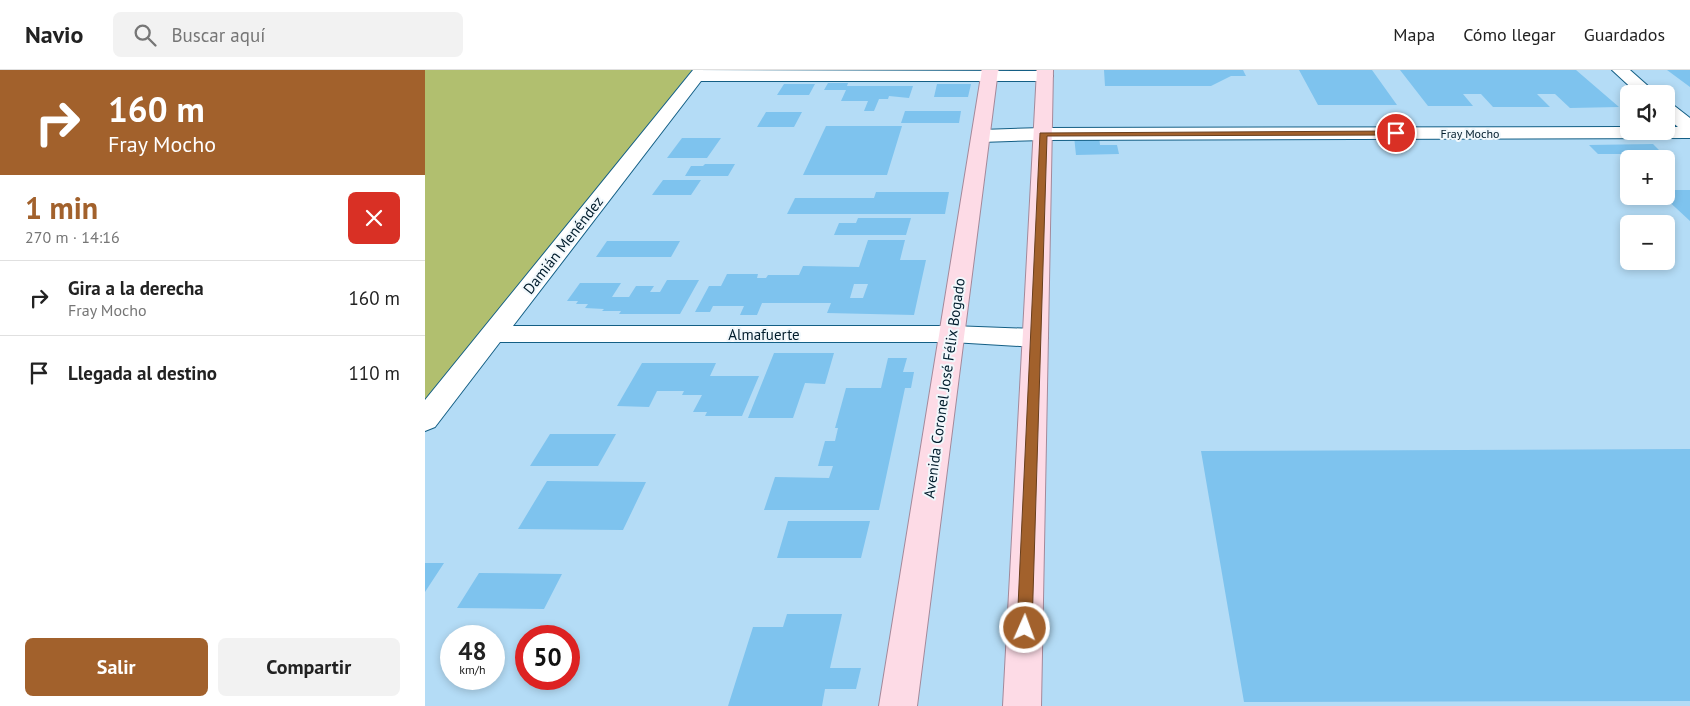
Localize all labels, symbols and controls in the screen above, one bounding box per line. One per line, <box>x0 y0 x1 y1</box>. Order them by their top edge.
search box <box>113 12 463 57</box>
text: Navio <box>25 19 83 50</box>
icon: search <box>131 21 159 49</box>
text: Buscar aquí <box>171 23 265 47</box>
text: Mapa <box>1393 23 1435 46</box>
text: Cómo llegar <box>1463 23 1556 46</box>
text: Guardados <box>1584 23 1665 46</box>
map controls <box>1620 85 1675 270</box>
button: sound <box>1620 85 1675 140</box>
text: 160 m <box>108 86 205 132</box>
icon: right <box>25 90 90 155</box>
pin <box>1375 112 1417 154</box>
icon: arrive <box>1382 119 1410 147</box>
street label: Fray Mocho <box>1441 126 1499 141</box>
text: Fray Mocho <box>108 130 216 158</box>
button: + <box>1620 150 1675 205</box>
text: 1 min <box>25 188 98 227</box>
button: close <box>348 192 400 244</box>
street label: Damián Menéndez <box>519 192 607 298</box>
button: − <box>1620 215 1675 270</box>
text: 270 m · 14:16 <box>25 227 120 247</box>
text: Gira a la derecha <box>68 276 204 300</box>
street label: Avenida Coronel José Félix Bogado <box>919 277 969 499</box>
icon: right <box>25 284 53 312</box>
text: 160 m <box>348 286 400 310</box>
text: Fray Mocho <box>68 300 147 320</box>
street label: Almafuerte <box>728 325 800 344</box>
icon: arrive <box>25 359 53 387</box>
text: Llegada al destino <box>68 361 217 385</box>
text: 110 m <box>348 361 400 385</box>
position arrow <box>998 601 1050 653</box>
speed limit sign: 50 <box>515 625 580 690</box>
text: 48 <box>458 635 487 667</box>
button: Salir <box>25 638 208 696</box>
button: Compartir <box>218 638 400 696</box>
text: km/h <box>459 662 486 677</box>

